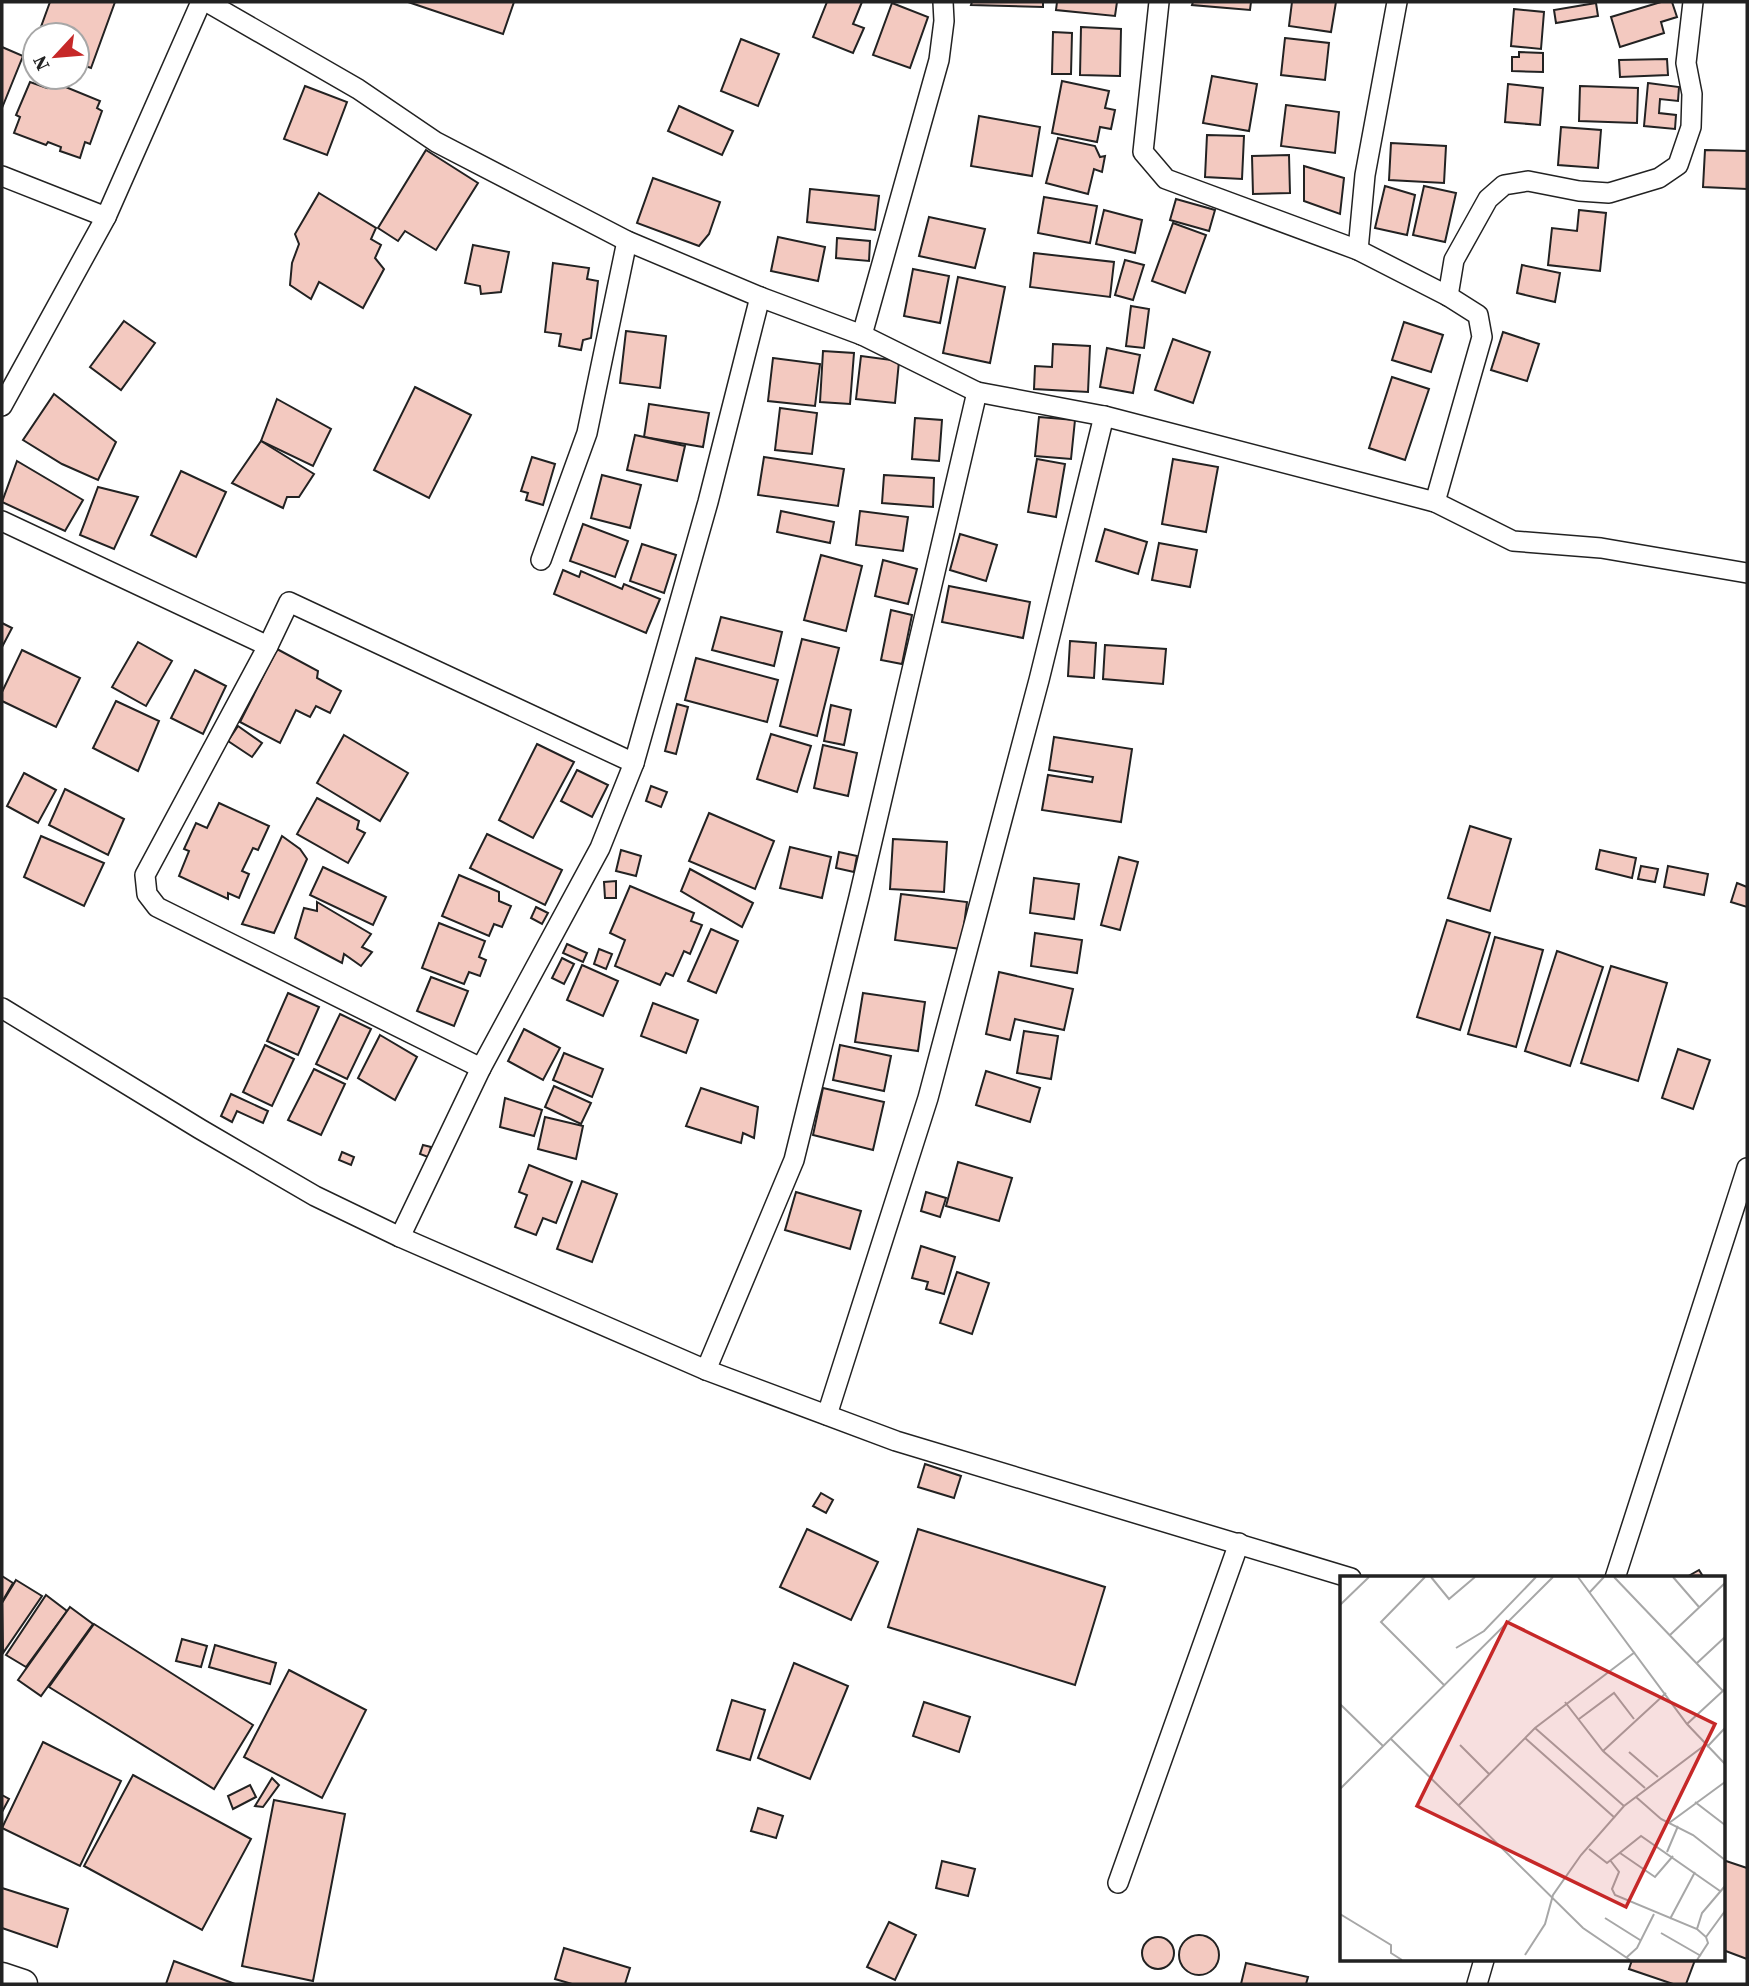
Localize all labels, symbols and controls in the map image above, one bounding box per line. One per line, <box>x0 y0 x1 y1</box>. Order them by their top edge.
north arrow <box>21 21 91 91</box>
text: N <box>26 51 55 75</box>
inset map <box>1340 1576 1724 1962</box>

